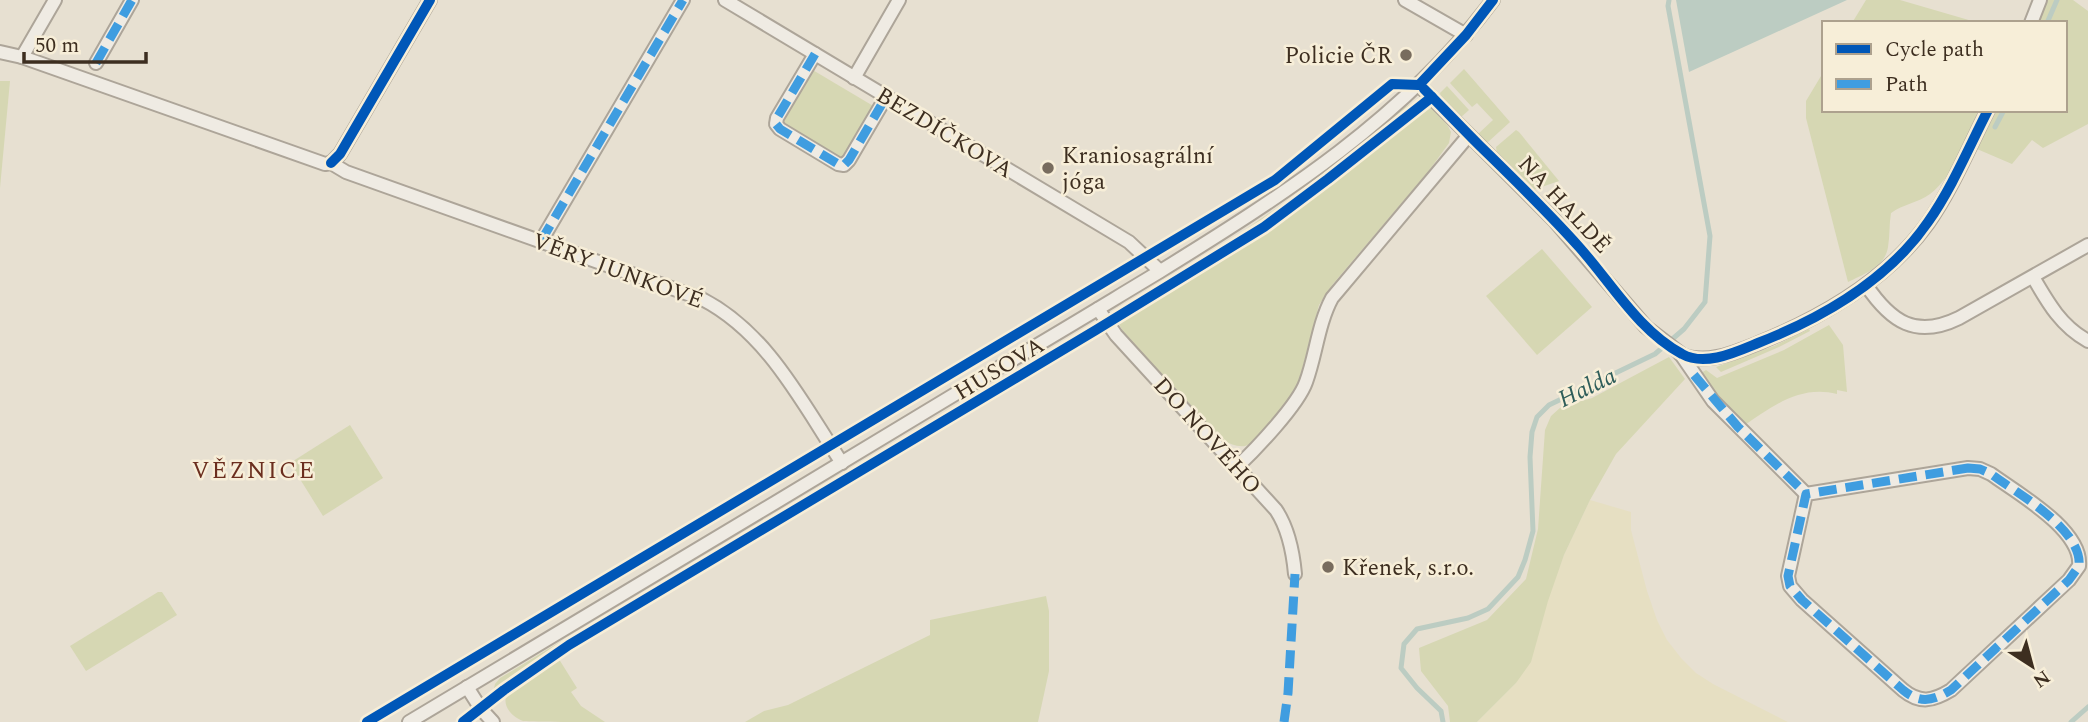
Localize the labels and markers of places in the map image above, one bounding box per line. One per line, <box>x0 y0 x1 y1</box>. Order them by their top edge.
place label: Policie ČR <box>1284 39 1393 74</box>
marker: Policie ČR <box>1398 47 1414 63</box>
place label: Kraniosagrální jóga <box>1062 139 1215 200</box>
marker: Kraniosagrální jóga <box>1040 160 1056 176</box>
place label: Křenek, s.r.o. <box>1342 551 1474 586</box>
marker: Křenek, s.r.o. <box>1320 559 1336 575</box>

